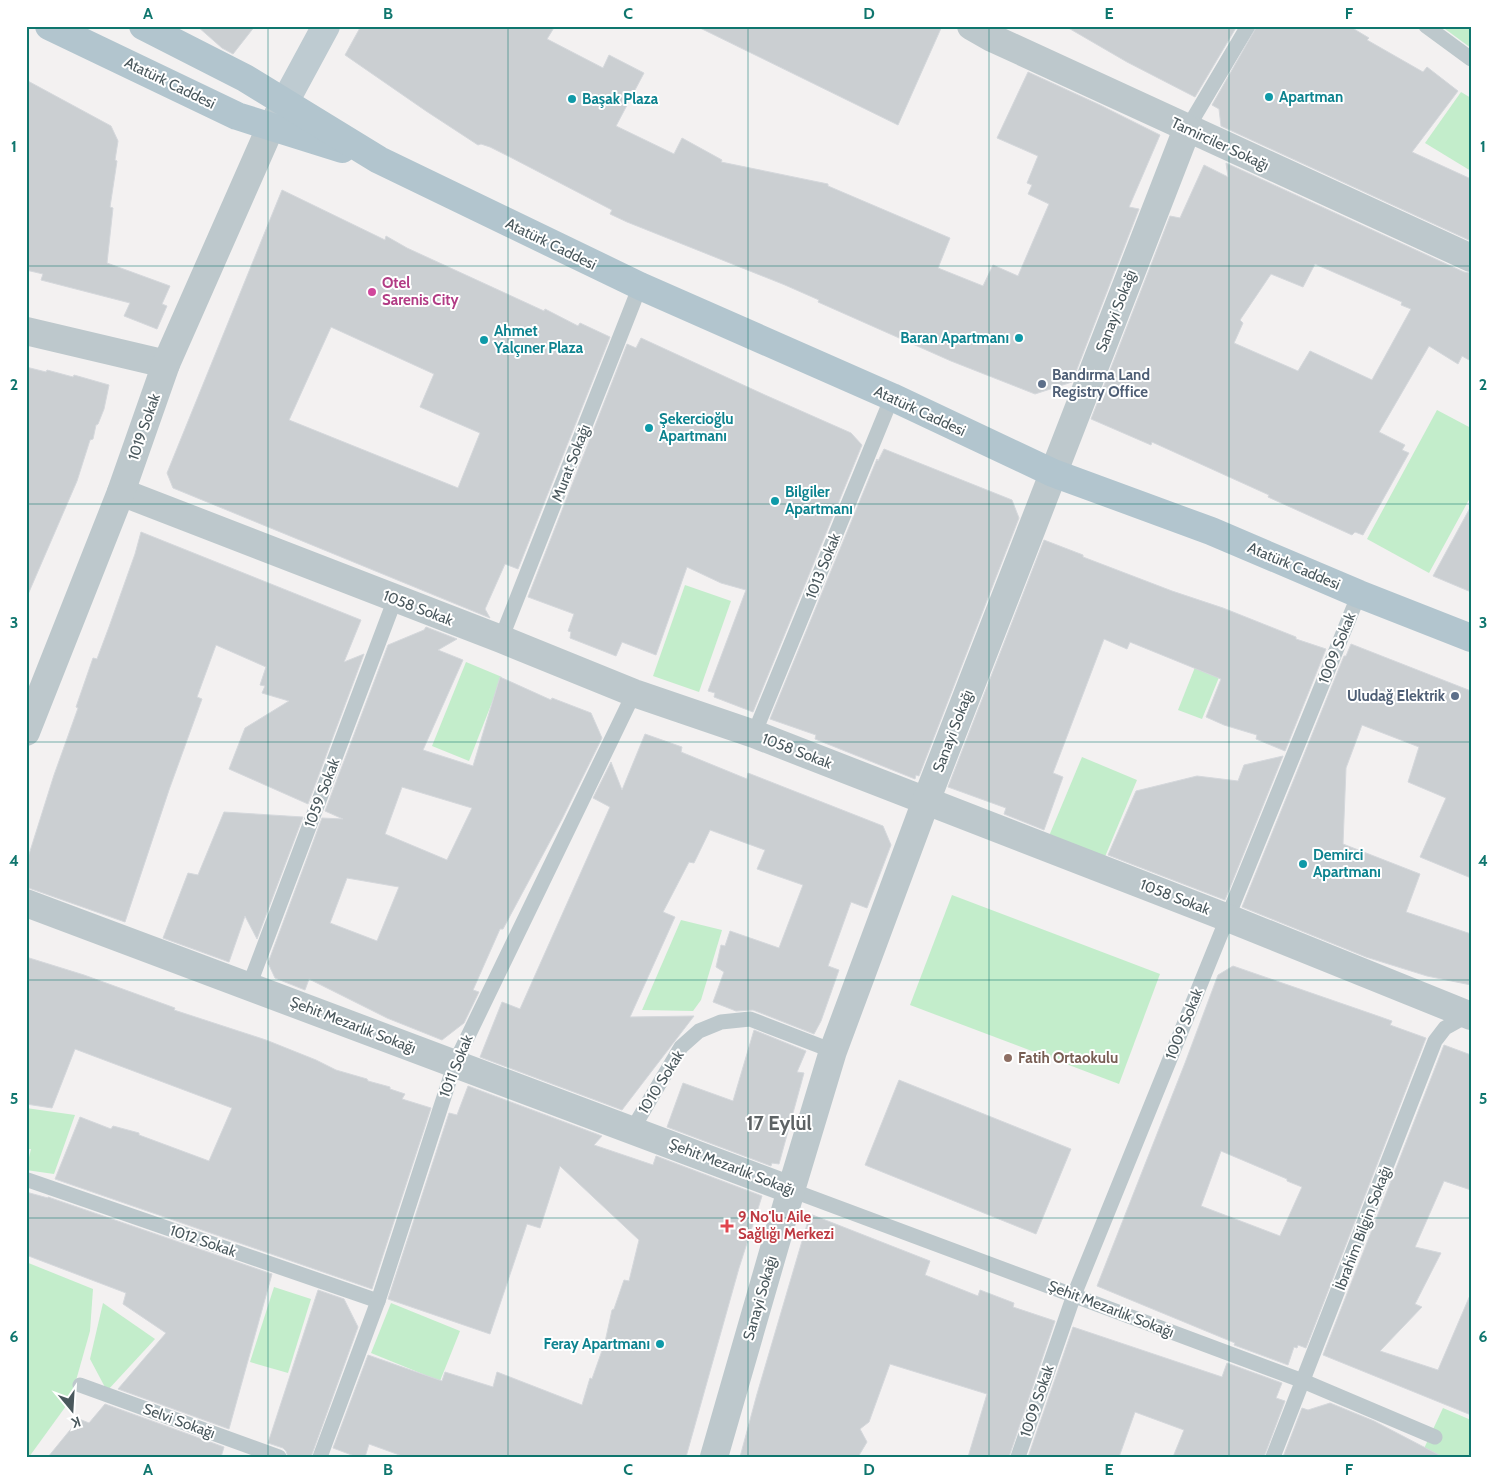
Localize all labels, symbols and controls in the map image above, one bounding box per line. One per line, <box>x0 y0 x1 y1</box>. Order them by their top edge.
text: A <box>143 4 153 23</box>
text: B <box>383 4 393 23</box>
text: C <box>623 4 633 23</box>
text: D <box>863 4 875 23</box>
text: E <box>1104 4 1114 23</box>
text: F <box>1345 4 1354 23</box>
street label: Atatürk Caddesi <box>122 53 218 113</box>
place label: Apartman <box>1279 88 1343 106</box>
place label: Başak Plaza <box>582 90 659 108</box>
marker: Apartman <box>1263 91 1275 103</box>
marker: Başak Plaza <box>566 93 578 105</box>
street label: Tamirciler Sokağı <box>1168 113 1272 175</box>
text: 1 <box>11 137 17 156</box>
text: 1 <box>1480 137 1486 156</box>
street label: Atatürk Caddesi <box>503 214 599 274</box>
street label: Sanayi Sokağı <box>1092 267 1140 355</box>
place label: Otel Sarenis City <box>382 274 460 309</box>
marker: Otel Sarenis City <box>366 286 378 298</box>
place label: Ahmet Yalçıner Plaza <box>493 322 584 357</box>
place label: Baran Apartmanı <box>900 329 1009 347</box>
marker: Baran Apartmanı <box>1013 332 1025 344</box>
marker: Ahmet Yalçıner Plaza <box>478 334 490 346</box>
place label: Bandırma Land Registry Office <box>1052 366 1150 401</box>
text: 2 <box>10 375 18 394</box>
text: 2 <box>1479 375 1487 394</box>
marker: Bandırma Land Registry Office <box>1036 378 1048 390</box>
street label: Atatürk Caddesi <box>871 382 969 440</box>
street label: 1019 Sokak <box>124 391 164 463</box>
place label: Şekercioğlu Apartmanı <box>659 410 734 445</box>
street label: Murat Sokağı <box>548 422 594 504</box>
marker: Şekercioğlu Apartmanı <box>643 422 655 434</box>
place label: Bilgiler Apartmanı <box>785 483 853 518</box>
marker: Bilgiler Apartmanı <box>769 495 781 507</box>
street label: 1013 Sokak <box>802 530 844 602</box>
street label: Atatürk Caddesi <box>1245 538 1343 594</box>
street label: 1058 Sokak <box>380 586 456 630</box>
street label: 1009 Sokak <box>1315 609 1360 686</box>
text: 3 <box>10 613 18 632</box>
text: 3 <box>1479 613 1487 632</box>
street label: Sanayi Sokağı <box>929 687 977 775</box>
place label: Uludağ Elektrik <box>1347 687 1446 705</box>
marker: Uludağ Elektrik <box>1449 690 1461 702</box>
street label: 1058 Sokak <box>759 729 835 773</box>
street label: 1059 Sokak <box>301 755 344 830</box>
place label: Demirci Apartmanı <box>1313 846 1381 881</box>
text: 4 <box>9 851 19 870</box>
text: 4 <box>1478 851 1488 870</box>
marker: Demirci Apartmanı <box>1297 858 1309 870</box>
street label: 1058 Sokak <box>1137 875 1213 919</box>
street label: 1009 Sokak <box>1162 985 1207 1062</box>
street label: Şehit Mezarlık Sokağı <box>288 993 418 1057</box>
street label: 1011 Sokak <box>435 1032 477 1100</box>
street label: 1010 Sokak <box>634 1047 688 1117</box>
place label: Fatih Ortaokulu <box>1018 1049 1118 1067</box>
marker: Fatih Ortaokulu <box>1002 1052 1014 1064</box>
text: 5 <box>10 1089 18 1108</box>
text: 5 <box>1479 1089 1487 1108</box>
district label: 17 Eylül <box>746 1111 812 1135</box>
street label: Şehit Mezarlık Sokağı <box>667 1135 797 1199</box>
street label: İbrahim Bilgin Sokağı <box>1330 1163 1395 1293</box>
place label: 9 No'lu Aile Sağlığı Merkezi <box>738 1208 834 1243</box>
marker: 9 No'lu Aile Sağlığı Merkezi <box>720 1219 734 1233</box>
street label: 1012 Sokak <box>167 1221 239 1261</box>
street label: Sanayi Sokağı <box>739 1254 781 1342</box>
street label: Şehit Mezarlık Sokağı <box>1046 1277 1176 1341</box>
text: 6 <box>10 1327 19 1346</box>
text: 6 <box>1479 1327 1488 1346</box>
place label: Feray Apartmanı <box>544 1335 650 1353</box>
marker: Feray Apartmanı <box>654 1338 666 1350</box>
street label: 1009 Sokak <box>1016 1362 1058 1440</box>
north arrow <box>48 1386 98 1436</box>
street label: Selvi Sokağı <box>141 1400 217 1442</box>
text: K <box>69 1412 83 1432</box>
text: A <box>143 1460 153 1479</box>
text: B <box>383 1460 393 1479</box>
text: C <box>623 1460 633 1479</box>
text: D <box>863 1460 875 1479</box>
text: E <box>1104 1460 1114 1479</box>
text: F <box>1345 1460 1354 1479</box>

